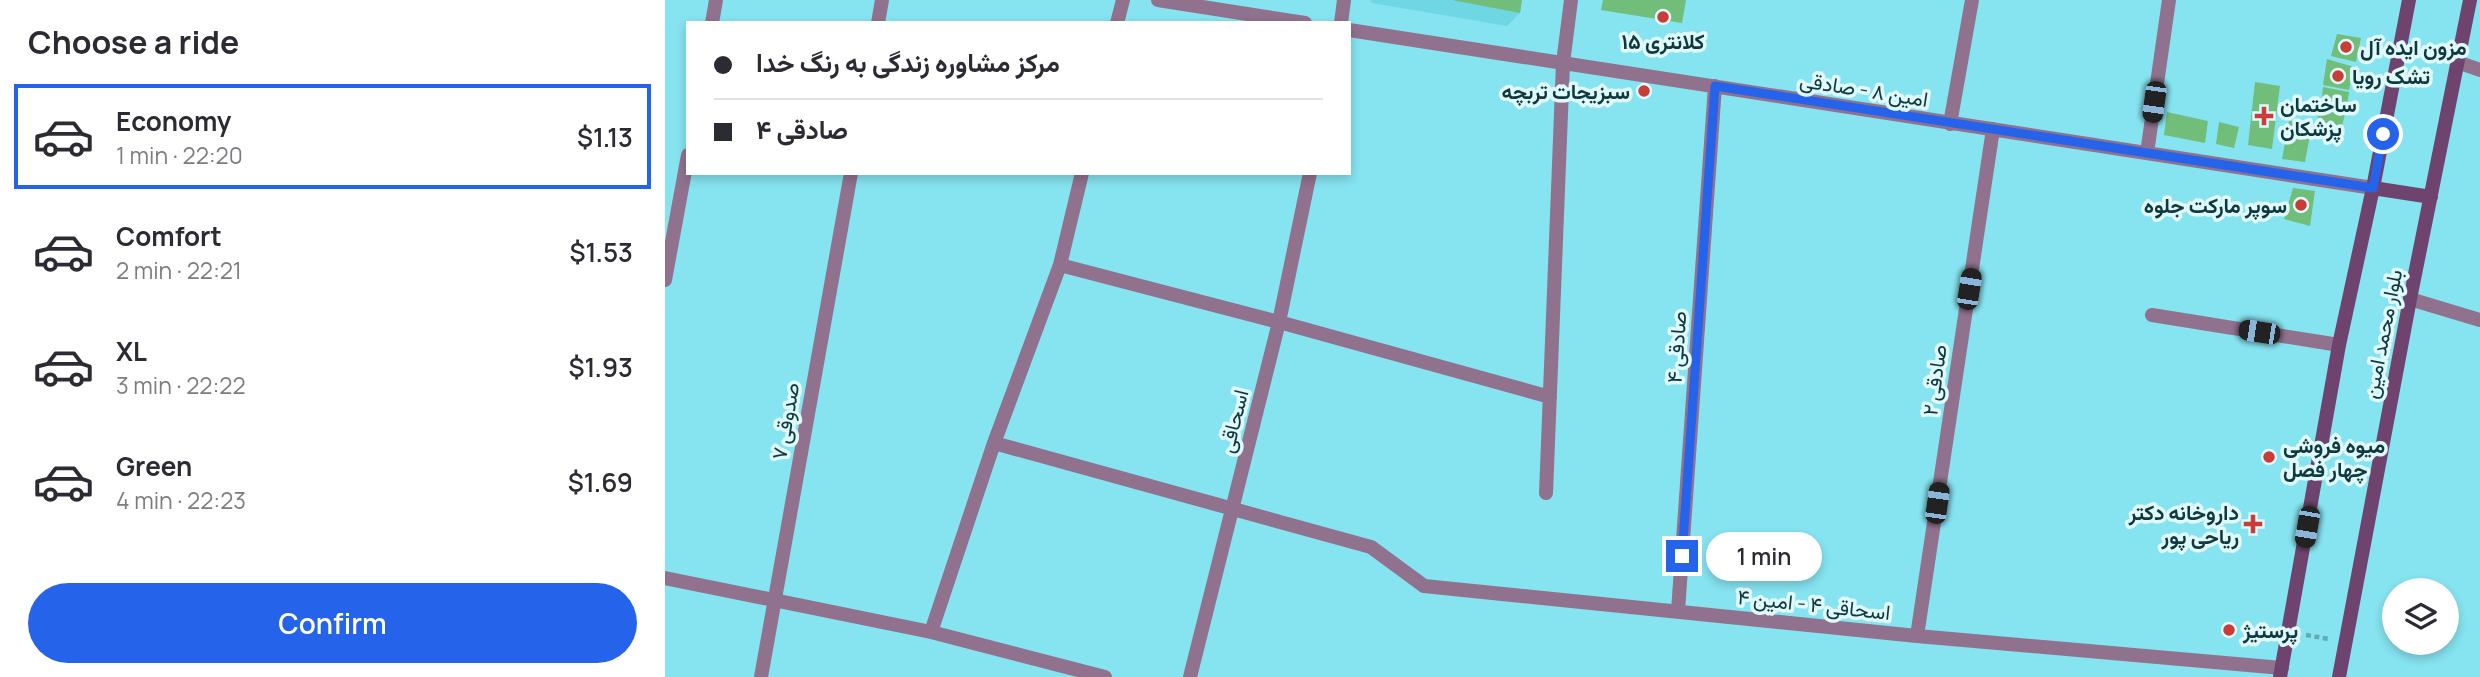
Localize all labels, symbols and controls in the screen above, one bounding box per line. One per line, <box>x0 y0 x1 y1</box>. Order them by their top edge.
marker: کلانتری ۱۵ <box>1655 9 1671 25</box>
text: Choose a ride <box>28 20 239 64</box>
place label: کلانتری ۱۵ <box>1621 27 1705 55</box>
place label: مزون ایده آل <box>2360 33 2467 61</box>
marker: مزون ایده آل <box>2338 39 2354 55</box>
text: مرکز مشاوره زندگی به رنگ خدا <box>756 44 1060 80</box>
place label: تشک رویا <box>2352 62 2430 90</box>
street label: امین ۸ - صادقی <box>1798 65 1930 113</box>
marker: تشک رویا <box>2330 68 2346 84</box>
place label: سبزیجات تربچه <box>1501 77 1630 106</box>
car <box>2141 80 2168 124</box>
marker: سبزیجات تربچه <box>1636 83 1652 99</box>
place label: ساختمان پزشکان <box>2280 90 2357 143</box>
text: Economy <box>116 103 231 139</box>
icon: car <box>32 105 95 168</box>
marker: ساختمان پزشکان <box>2254 106 2274 126</box>
text: صادقی ۴ <box>756 111 848 147</box>
route start <box>2367 118 2399 150</box>
text: $1.13 <box>577 119 633 155</box>
text: 1 min · 22:20 <box>116 139 243 171</box>
place label: سوپر مارکت جلوه <box>2144 191 2287 220</box>
marker: سوپر مارکت جلوه <box>2293 197 2309 213</box>
text: Comfort <box>116 218 222 254</box>
icon: car <box>32 220 95 283</box>
text: $1.53 <box>570 234 633 270</box>
text: 2 min · 22:21 <box>116 254 242 286</box>
car <box>1956 267 1983 311</box>
street label: بلوار محمد امین <box>2356 267 2408 401</box>
street label: صادقی ۴ <box>1660 310 1692 384</box>
car <box>2237 318 2282 346</box>
text: XL <box>116 333 147 369</box>
icon: car <box>32 335 95 398</box>
street label: صادقی ۲ <box>1915 343 1953 417</box>
text: $1.93 <box>569 349 633 385</box>
text: 3 min · 22:22 <box>116 369 246 401</box>
street label: صدوقی ۷ <box>764 380 806 462</box>
street label: اسحاقی <box>1212 386 1254 456</box>
place label: میوه فروشی چهار فصل <box>2283 431 2385 484</box>
text: Green <box>116 448 192 484</box>
marker: میوه فروشی چهار فصل <box>2261 449 2277 465</box>
icon: car <box>32 450 95 513</box>
text: $1.69 <box>568 464 633 500</box>
car <box>1924 481 1951 525</box>
text: 4 min · 22:23 <box>116 484 246 516</box>
place label: داروخانه دکتر ریاحی پور <box>2128 498 2239 551</box>
car <box>2294 504 2321 550</box>
marker: داروخانه دکتر ریاحی پور <box>2245 516 2261 532</box>
callout: 1 min <box>1707 532 1822 580</box>
route end <box>1666 540 1698 572</box>
text: 1 min <box>1737 540 1791 572</box>
map controls <box>2382 578 2459 655</box>
button: layers <box>2382 578 2459 655</box>
street label: اسحاقی ۴ - امین ۴ <box>1736 582 1892 626</box>
button: Confirm <box>28 583 637 663</box>
place label: پرستیژ <box>2242 616 2298 645</box>
marker: پرستیژ <box>2221 622 2237 638</box>

